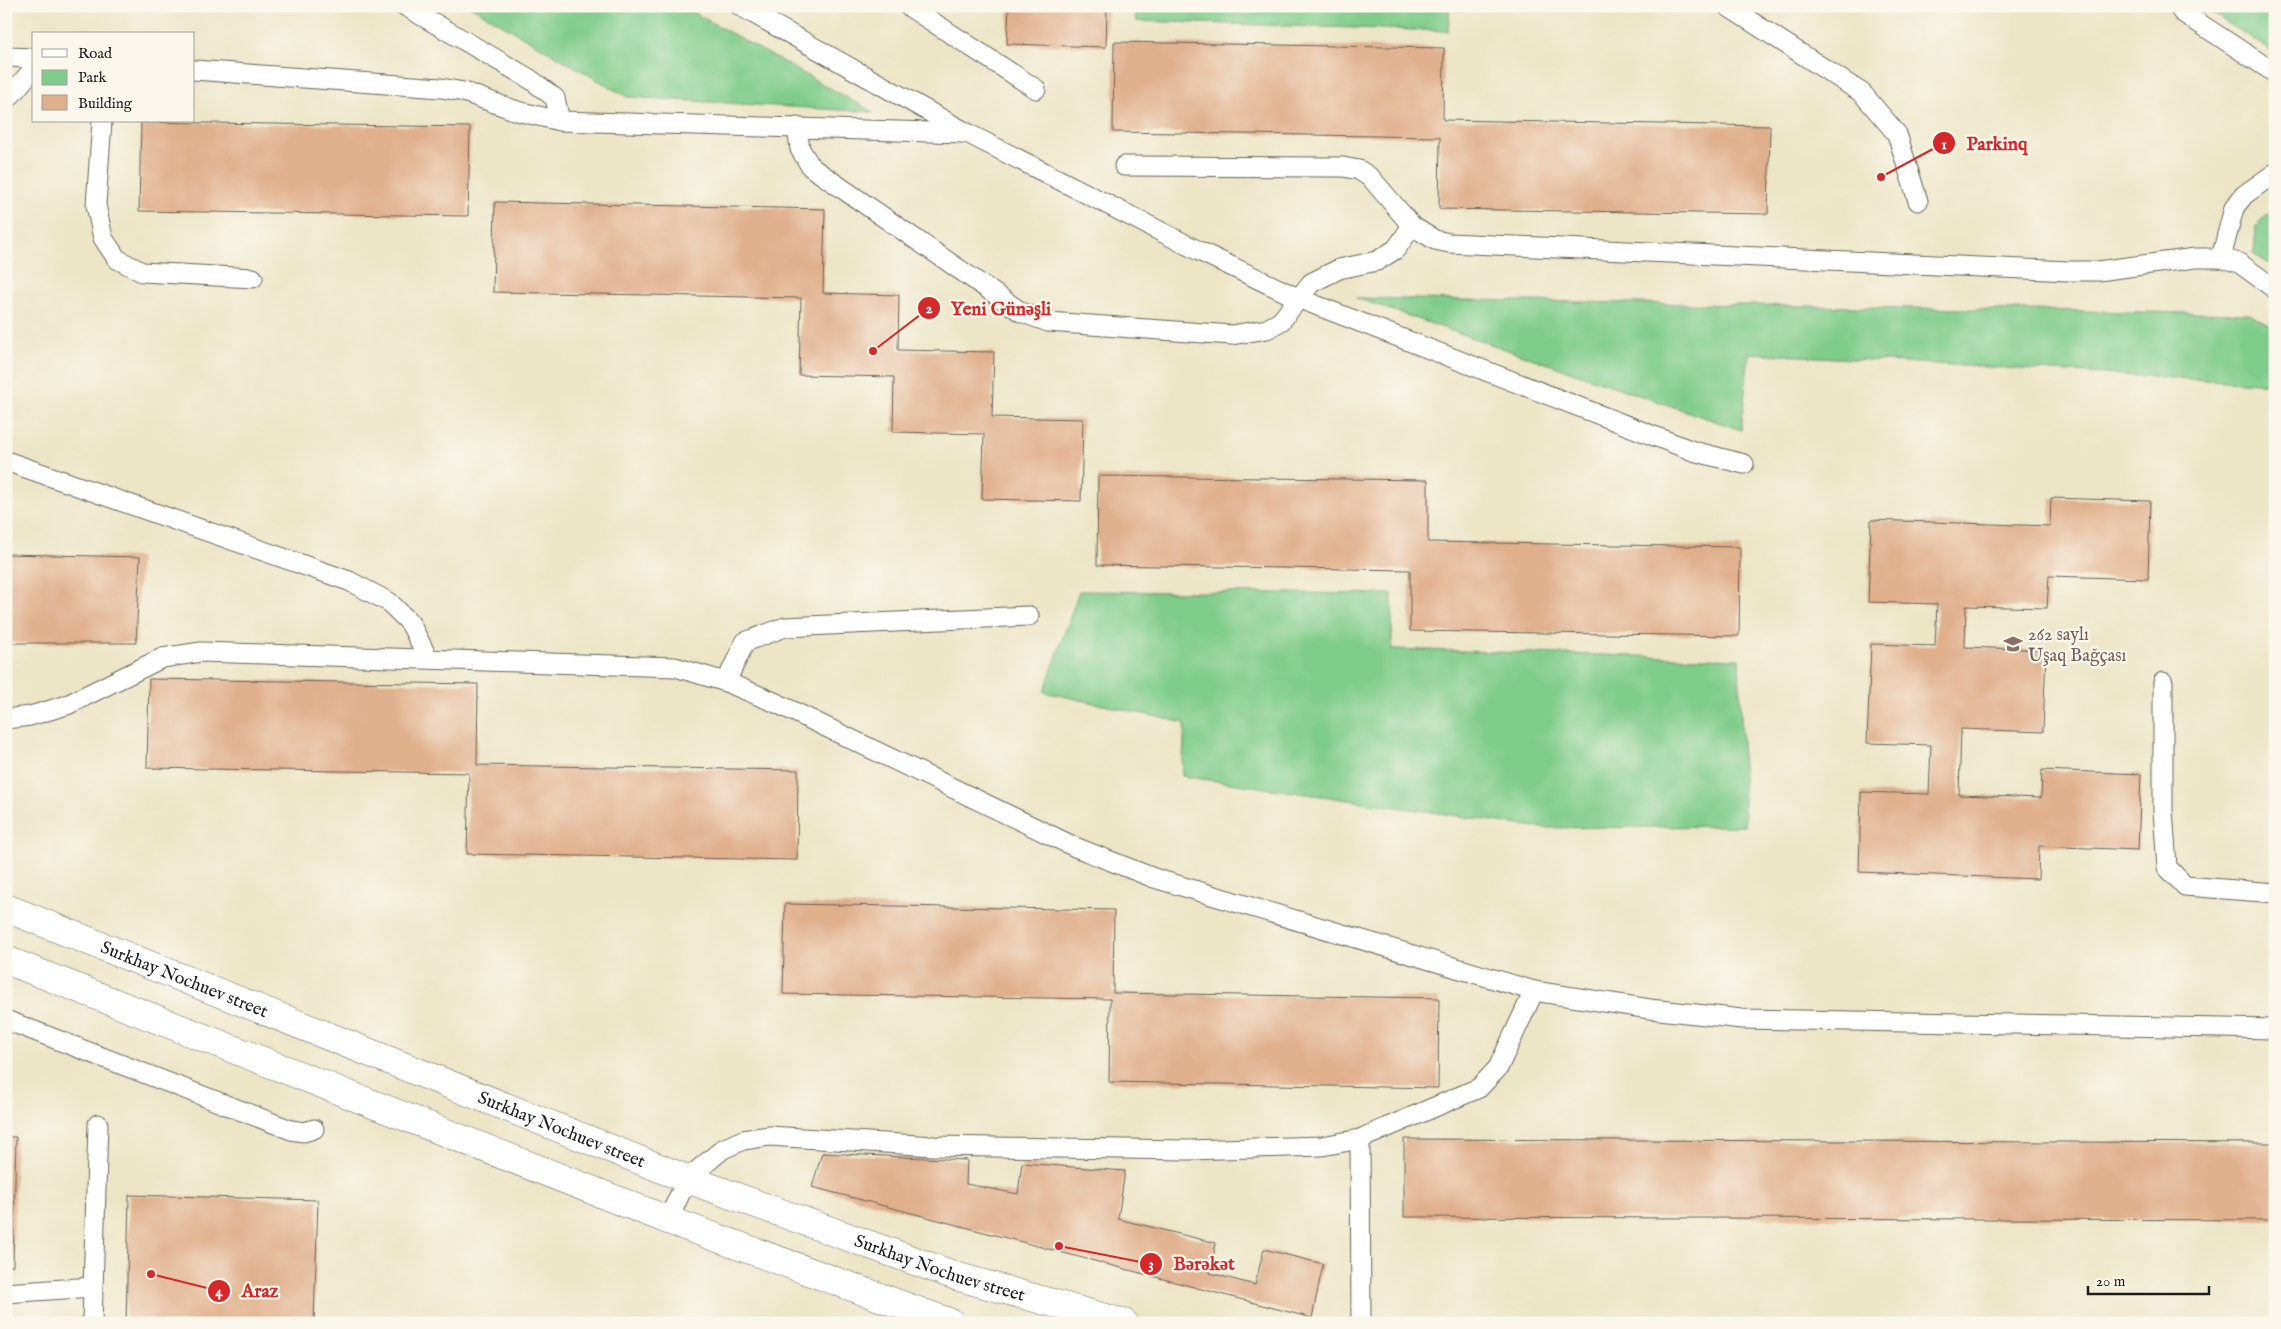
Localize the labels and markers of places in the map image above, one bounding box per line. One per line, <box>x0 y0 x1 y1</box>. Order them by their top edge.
callout: Parkinq <box>1931 126 2037 160</box>
callout: Yeni Günəşli <box>916 291 1062 325</box>
place label: 262 saylı Uşaq Bağçası <box>2028 624 2127 668</box>
school or university icon: 262 saylı Uşaq Bağçası <box>2002 633 2024 655</box>
callout: Bərəkət <box>1138 1247 1245 1281</box>
callout: Araz <box>206 1274 288 1308</box>

